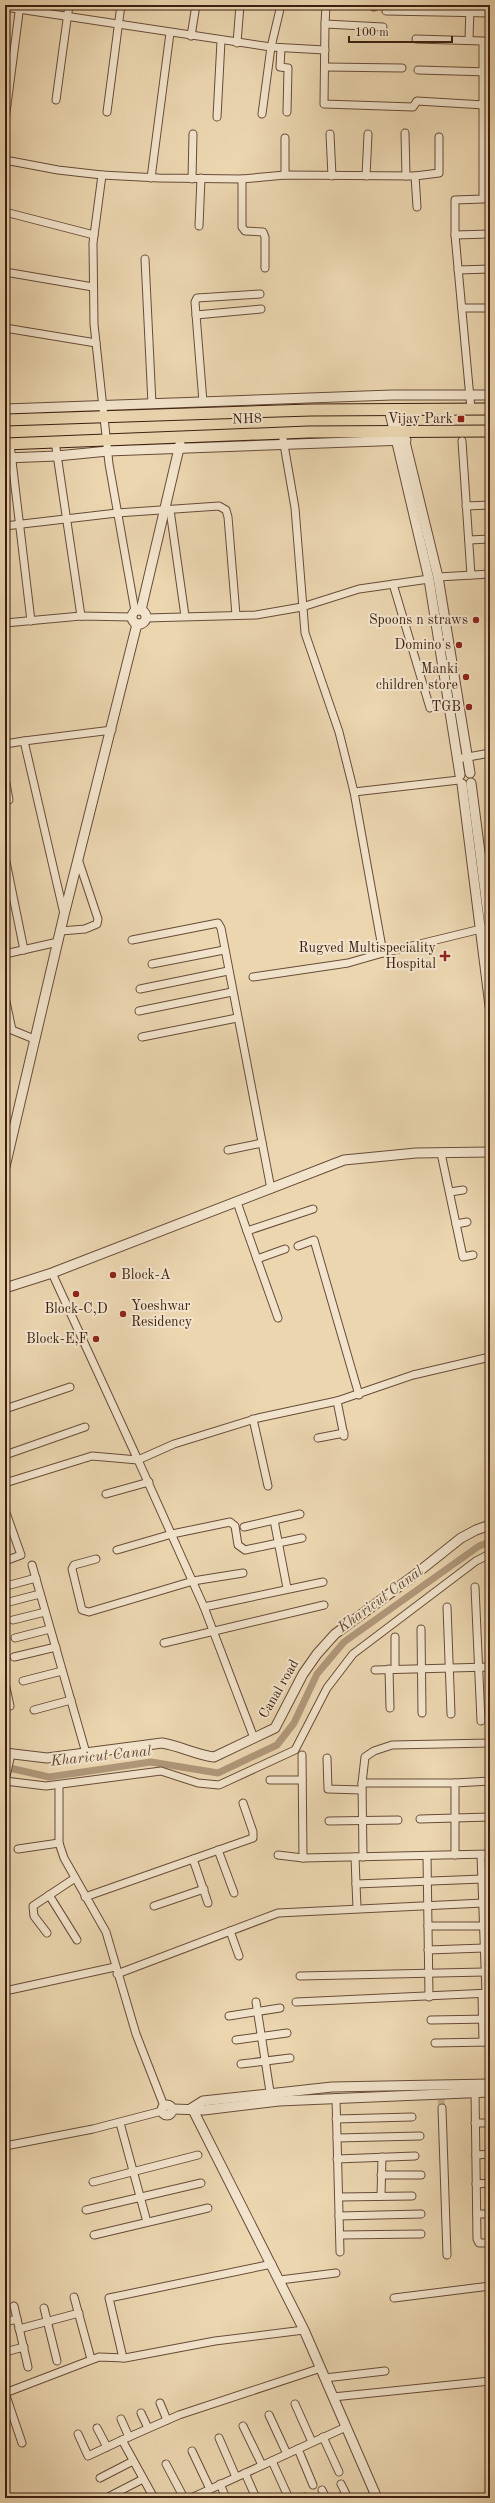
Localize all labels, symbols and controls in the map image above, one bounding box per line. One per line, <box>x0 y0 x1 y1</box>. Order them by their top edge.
scale bar <box>349 18 452 44</box>
text: 100 m <box>355 27 389 39</box>
street label: NH8 <box>232 411 262 427</box>
place label: Vijay Park <box>388 412 453 426</box>
marker: Vijay Park <box>456 414 466 424</box>
place label: Spoons n straws <box>369 613 468 627</box>
marker: Spoons n straws <box>471 615 481 625</box>
place label: Domino's <box>394 638 451 652</box>
marker: Domino's <box>454 640 464 650</box>
place label: Manki children store <box>376 662 458 692</box>
marker: Manki children store <box>461 672 471 682</box>
place label: TGB <box>431 700 461 714</box>
marker: TGB <box>464 702 474 712</box>
place label: Rugved Multispeciality Hospital <box>298 941 437 971</box>
marker: Rugved Multispeciality Hospital <box>439 950 451 962</box>
place label: Block-A <box>121 1268 171 1282</box>
marker: Block-A <box>108 1270 118 1280</box>
marker: Block-C,D <box>71 1289 81 1299</box>
place label: Yoeshwar Residency <box>131 1299 193 1329</box>
place label: Block-C,D <box>44 1302 108 1316</box>
marker: Yoeshwar Residency <box>118 1309 128 1319</box>
place label: Block-E,F <box>26 1332 88 1346</box>
marker: Block-E,F <box>91 1334 101 1344</box>
water label: Kharicut Canal <box>335 1564 427 1636</box>
street label: Canal road <box>257 1657 301 1721</box>
water label: Kharicut Canal <box>49 1744 153 1770</box>

